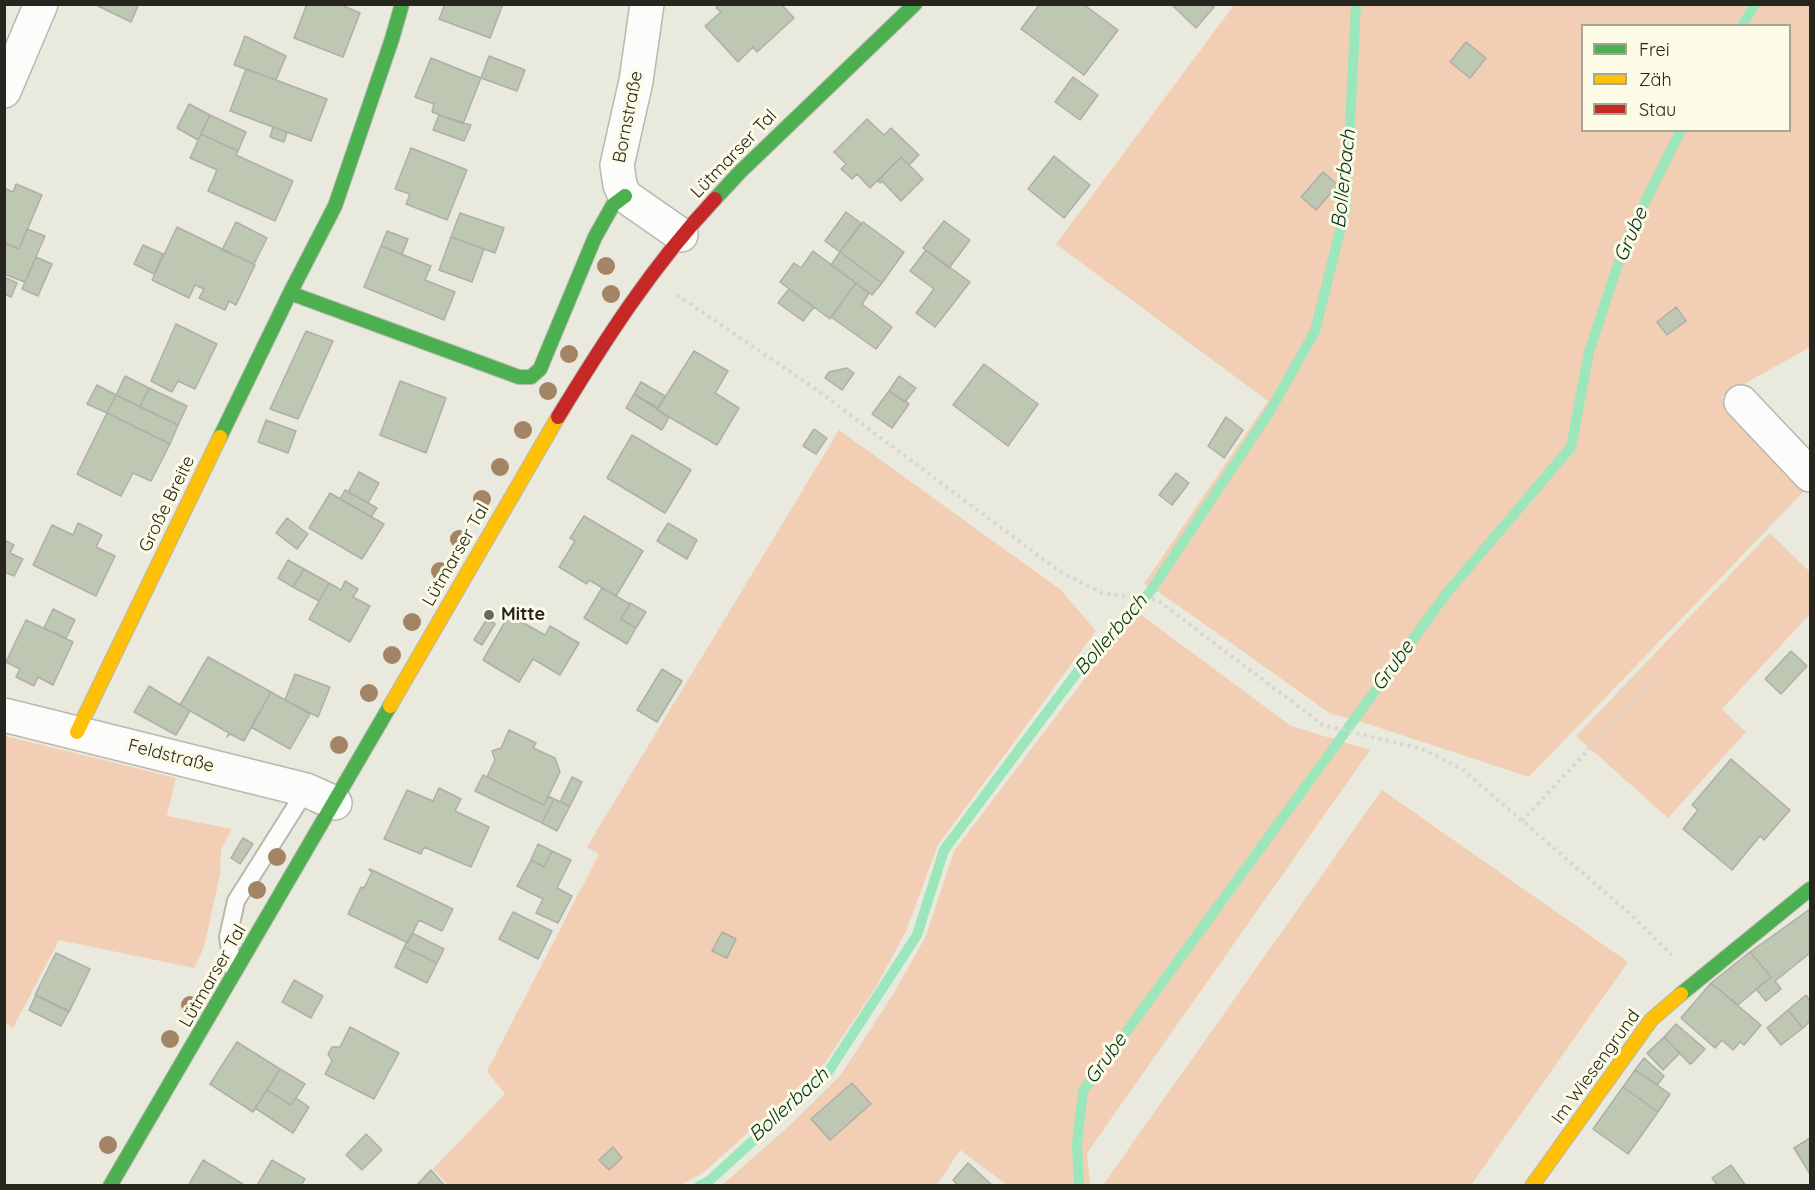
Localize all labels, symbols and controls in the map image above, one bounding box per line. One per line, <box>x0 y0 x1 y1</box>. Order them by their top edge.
legend <box>1581 24 1791 132</box>
text: Frei <box>1639 38 1670 61</box>
text: Zäh <box>1639 68 1672 91</box>
street label: Bornstraße <box>609 69 647 165</box>
text: Stau <box>1639 98 1676 121</box>
street label: Lütmarser Tal <box>686 105 782 203</box>
water label: Bollerbach <box>1327 128 1361 230</box>
water label: Grube <box>1609 204 1653 266</box>
street label: Große Breite <box>134 452 200 556</box>
street label: Lütmarser Tal <box>418 500 494 610</box>
water label: Bollerbach <box>1069 590 1153 680</box>
place label: Mitte <box>501 604 545 626</box>
marker: Mitte <box>482 608 496 622</box>
water label: Grube <box>1367 636 1419 696</box>
street label: Feldstraße <box>126 735 216 777</box>
street label: Lütmarser Tal <box>175 921 251 1031</box>
street label: Im Wiesengrund <box>1547 1006 1645 1128</box>
water label: Grube <box>1080 1029 1132 1089</box>
water label: Bollerbach <box>744 1063 834 1147</box>

